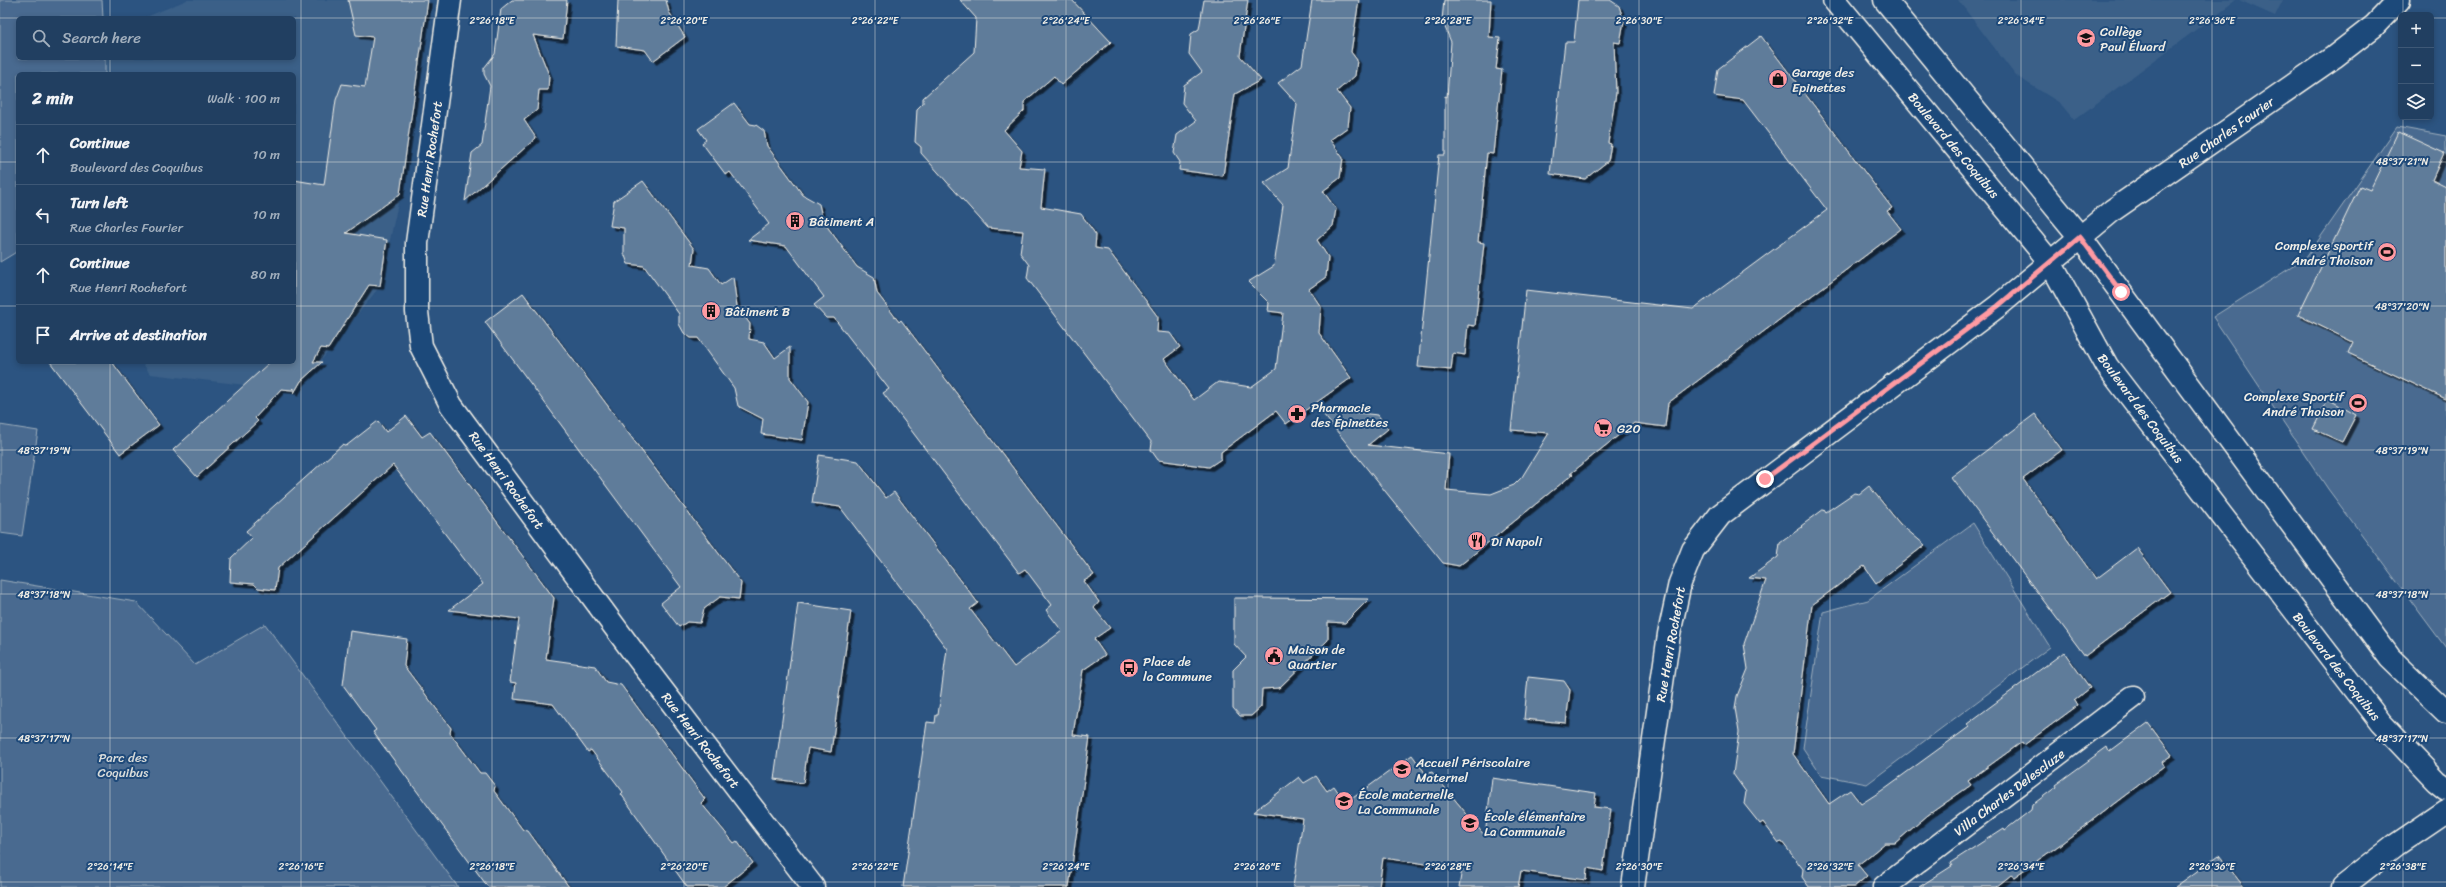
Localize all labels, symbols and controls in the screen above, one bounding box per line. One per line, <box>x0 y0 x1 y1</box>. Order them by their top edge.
text: 2°26'18"E <box>469 12 516 30</box>
text: 2°26'20"E <box>660 12 709 30</box>
text: 2°26'22"E <box>852 12 900 30</box>
text: 2°26'24"E <box>1043 12 1091 30</box>
text: 2°26'26"E <box>1234 12 1282 30</box>
text: 2°26'28"E <box>1425 12 1473 30</box>
text: 2°26'30"E <box>1616 12 1664 30</box>
text: 2°26'32"E <box>1807 12 1855 30</box>
text: 2°26'34"E <box>1998 12 2046 30</box>
text: 2°26'36"E <box>2189 12 2236 30</box>
map controls <box>2398 12 2434 120</box>
button: + <box>2398 12 2434 48</box>
search box <box>16 16 296 60</box>
place label: Collège Paul Éluard <box>2100 20 2166 58</box>
text: Search here <box>62 25 141 51</box>
icon: search <box>30 27 52 49</box>
school or university icon: Collège Paul Éluard <box>2075 27 2097 49</box>
button: − <box>2398 48 2434 84</box>
place label: Garage des Epinettes <box>1792 61 1855 99</box>
shop icon: Garage des Epinettes <box>1767 68 1789 90</box>
text: 2 min <box>32 83 73 113</box>
button: layers <box>2398 84 2434 120</box>
text: Walk · 100 m <box>207 87 280 110</box>
street label: Boulevard des Coquibus <box>1902 87 2006 204</box>
street label: Rue Charles Fourier <box>2173 90 2280 174</box>
street label: Rue Henri Rochefort <box>410 99 449 219</box>
text: Continue <box>70 130 130 156</box>
text: 10 m <box>253 143 280 166</box>
icon: ahead <box>32 144 54 166</box>
text: 48°37'21"N <box>2376 153 2428 171</box>
text: Boulevard des Coquibus <box>70 156 203 179</box>
text: Turn left <box>70 190 128 216</box>
text: 10 m <box>253 203 280 226</box>
icon: left <box>32 204 54 226</box>
building icon: Bâtiment A <box>784 210 806 232</box>
place label: Bâtiment A <box>809 210 874 233</box>
text: Rue Charles Fourier <box>70 216 183 239</box>
place label: Complexe sportif André Thoison <box>2275 234 2374 272</box>
sports icon: Complexe sportif André Thoison <box>2376 241 2398 263</box>
text: Continue <box>70 250 130 276</box>
text: 80 m <box>251 263 280 286</box>
icon: ahead <box>32 264 54 286</box>
text: Rue Henri Rochefort <box>70 276 187 299</box>
route start <box>2112 283 2130 301</box>
text: 48°37'20"N <box>2375 298 2429 316</box>
building icon: Bâtiment B <box>700 300 722 322</box>
place label: Bâtiment B <box>725 300 790 323</box>
text: Arrive at destination <box>70 322 207 348</box>
icon: arrive <box>32 324 54 346</box>
street label: Boulevard des Coquibus <box>2091 348 2190 469</box>
place label: Complexe Sportif André Thoison <box>2244 385 2345 423</box>
sports icon: Complexe Sportif André Thoison <box>2347 392 2369 414</box>
place label: Pharmacie des Épinettes <box>1311 396 1388 434</box>
pharmacy icon: Pharmacie des Épinettes <box>1286 403 1308 425</box>
supermarket icon: G20 <box>1592 417 1614 439</box>
place label: G20 <box>1617 417 1641 440</box>
street label: Rue Henri Rochefort <box>463 426 550 535</box>
text: 48°37'19"N <box>18 442 71 460</box>
text: 48°37'19"N <box>2376 442 2429 460</box>
route end <box>1756 470 1774 488</box>
restaurant icon: Di Napoli <box>1466 530 1488 552</box>
place label: Di Napoli <box>1491 530 1542 553</box>
street label: Rue Henri Rochefort <box>1649 584 1692 704</box>
text: 48°37'18"N <box>18 586 71 604</box>
text: 48°37'18"N <box>2376 586 2429 604</box>
street label: Boulevard des Coquibus <box>2287 607 2387 726</box>
place label: Maison de Quartier <box>1288 638 1345 676</box>
public building icon: Maison de Quartier <box>1263 645 1285 667</box>
place label: Place de la Commune <box>1143 650 1212 688</box>
bus stop icon: Place de la Commune <box>1118 657 1140 679</box>
street label: Rue Henri Rochefort <box>656 687 746 794</box>
text: 48°37'17"N <box>18 730 70 748</box>
text: 48°37'17"N <box>2376 730 2428 748</box>
street label: Villa Charles Delescluze <box>1948 742 2070 842</box>
park label: Parc des Coquibus <box>98 746 149 784</box>
place label: Accueil Périscolaire Maternel <box>1415 751 1531 789</box>
school or university icon: Accueil Périscolaire Maternel <box>1391 758 1413 780</box>
place label: École maternelle La Communale <box>1358 783 1454 821</box>
school or university icon: École maternelle La Communale <box>1333 790 1355 812</box>
place label: École élémentaire La Communale <box>1484 805 1585 843</box>
school or university icon: École élémentaire La Communale <box>1459 812 1481 834</box>
text: 2°26'14"E <box>87 858 134 876</box>
text: 2°26'16"E <box>279 858 325 876</box>
text: 2°26'18"E <box>469 858 516 876</box>
text: 2°26'20"E <box>660 858 709 876</box>
text: 2°26'22"E <box>852 858 900 876</box>
text: 2°26'24"E <box>1043 858 1091 876</box>
text: 2°26'26"E <box>1234 858 1282 876</box>
text: 2°26'28"E <box>1425 858 1473 876</box>
text: 2°26'30"E <box>1616 858 1664 876</box>
text: 2°26'32"E <box>1807 858 1855 876</box>
text: 2°26'34"E <box>1998 858 2046 876</box>
text: 2°26'36"E <box>2189 858 2236 876</box>
text: 2°26'38"E <box>2380 858 2428 876</box>

